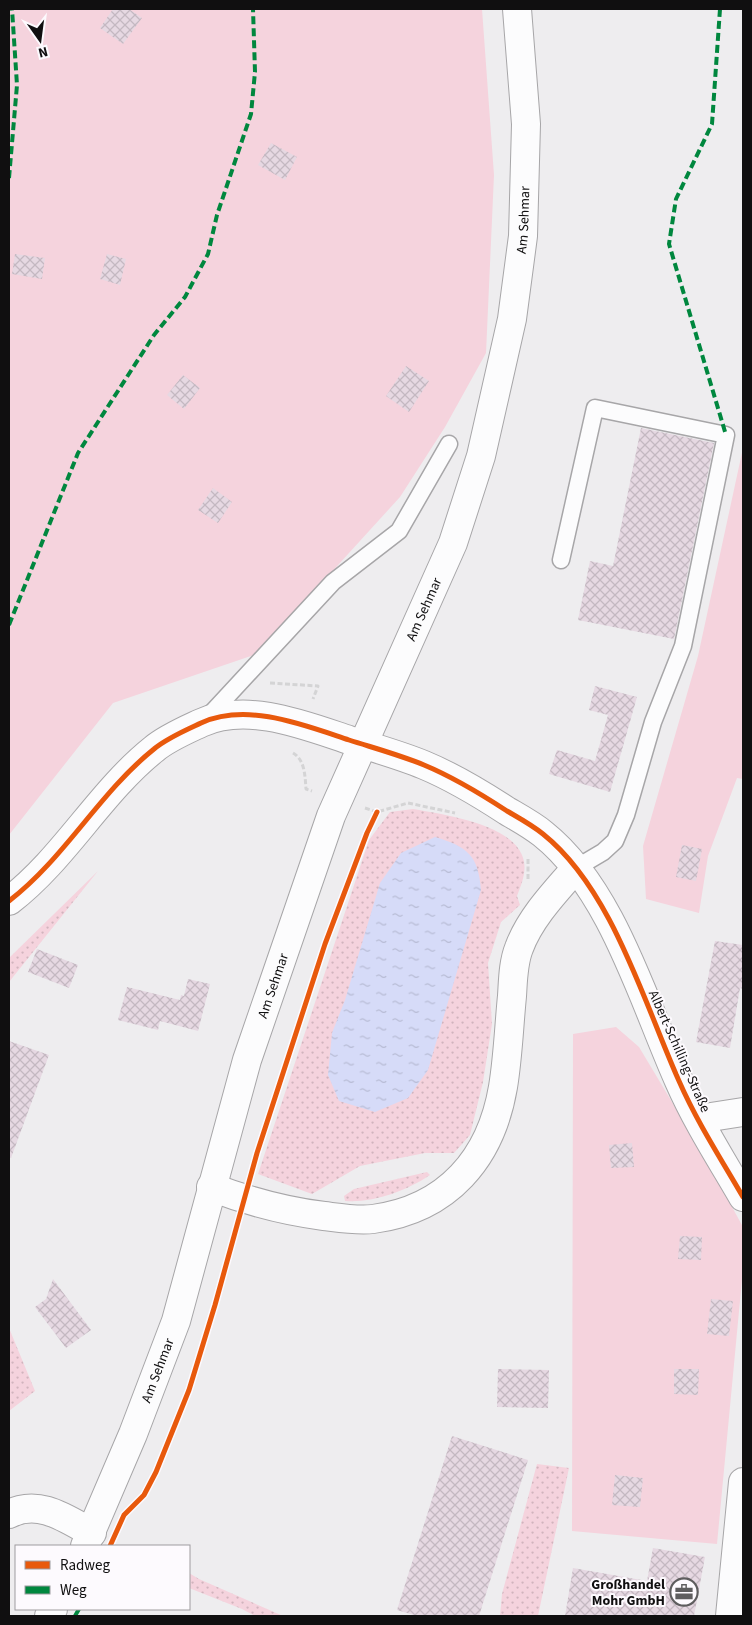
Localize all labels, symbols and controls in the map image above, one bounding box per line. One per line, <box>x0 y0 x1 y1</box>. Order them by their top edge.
north arrow <box>15 15 65 65</box>
text: N <box>36 41 50 62</box>
street label: Am Sehmar <box>512 186 535 255</box>
street label: Am Sehmar <box>401 574 447 644</box>
street label: Am Sehmar <box>253 950 294 1021</box>
street label: Albert-Schilling-Straße <box>643 987 715 1116</box>
street label: Am Sehmar <box>137 1335 180 1406</box>
legend <box>15 1545 190 1610</box>
text: Radweg <box>60 1555 110 1576</box>
place label: Großhandel Mohr GmbH <box>591 1575 665 1611</box>
office icon: Großhandel Mohr GmbH <box>669 1577 699 1607</box>
text: Weg <box>60 1580 87 1601</box>

